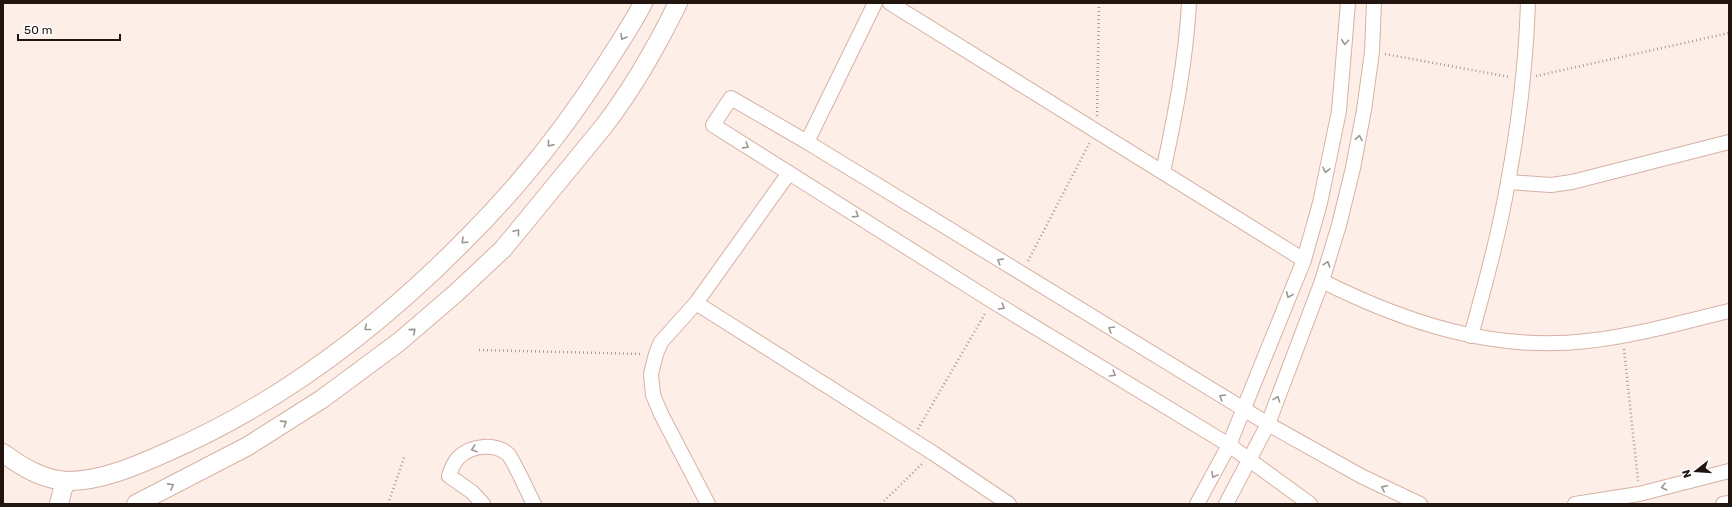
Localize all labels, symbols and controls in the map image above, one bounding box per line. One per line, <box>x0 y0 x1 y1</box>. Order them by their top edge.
scale bar <box>18 16 120 42</box>
text: 50 m <box>24 23 52 37</box>
one-way arrow <box>621 33 628 40</box>
one-way arrow <box>1341 39 1350 45</box>
one-way arrow <box>1354 135 1362 141</box>
one-way arrow <box>547 139 554 146</box>
one-way arrow <box>742 141 749 148</box>
one-way arrow <box>1323 167 1331 173</box>
one-way arrow <box>852 210 859 218</box>
one-way arrow <box>513 229 520 237</box>
one-way arrow <box>461 237 469 244</box>
one-way arrow <box>997 258 1004 266</box>
one-way arrow <box>1322 261 1331 268</box>
one-way arrow <box>1286 291 1294 298</box>
one-way arrow <box>998 302 1005 310</box>
one-way arrow <box>365 323 372 330</box>
one-way arrow <box>1108 326 1115 333</box>
one-way arrow <box>408 328 415 335</box>
one-way arrow <box>1109 370 1116 377</box>
one-way arrow <box>1219 394 1226 401</box>
one-way arrow <box>1273 396 1281 403</box>
one-way arrow <box>280 420 287 427</box>
one-way arrow <box>470 445 477 453</box>
north arrow <box>1676 451 1716 491</box>
text: N <box>1680 468 1694 479</box>
one-way arrow <box>1211 471 1218 478</box>
one-way arrow <box>167 483 174 491</box>
one-way arrow <box>1661 483 1667 491</box>
one-way arrow <box>1381 485 1389 493</box>

